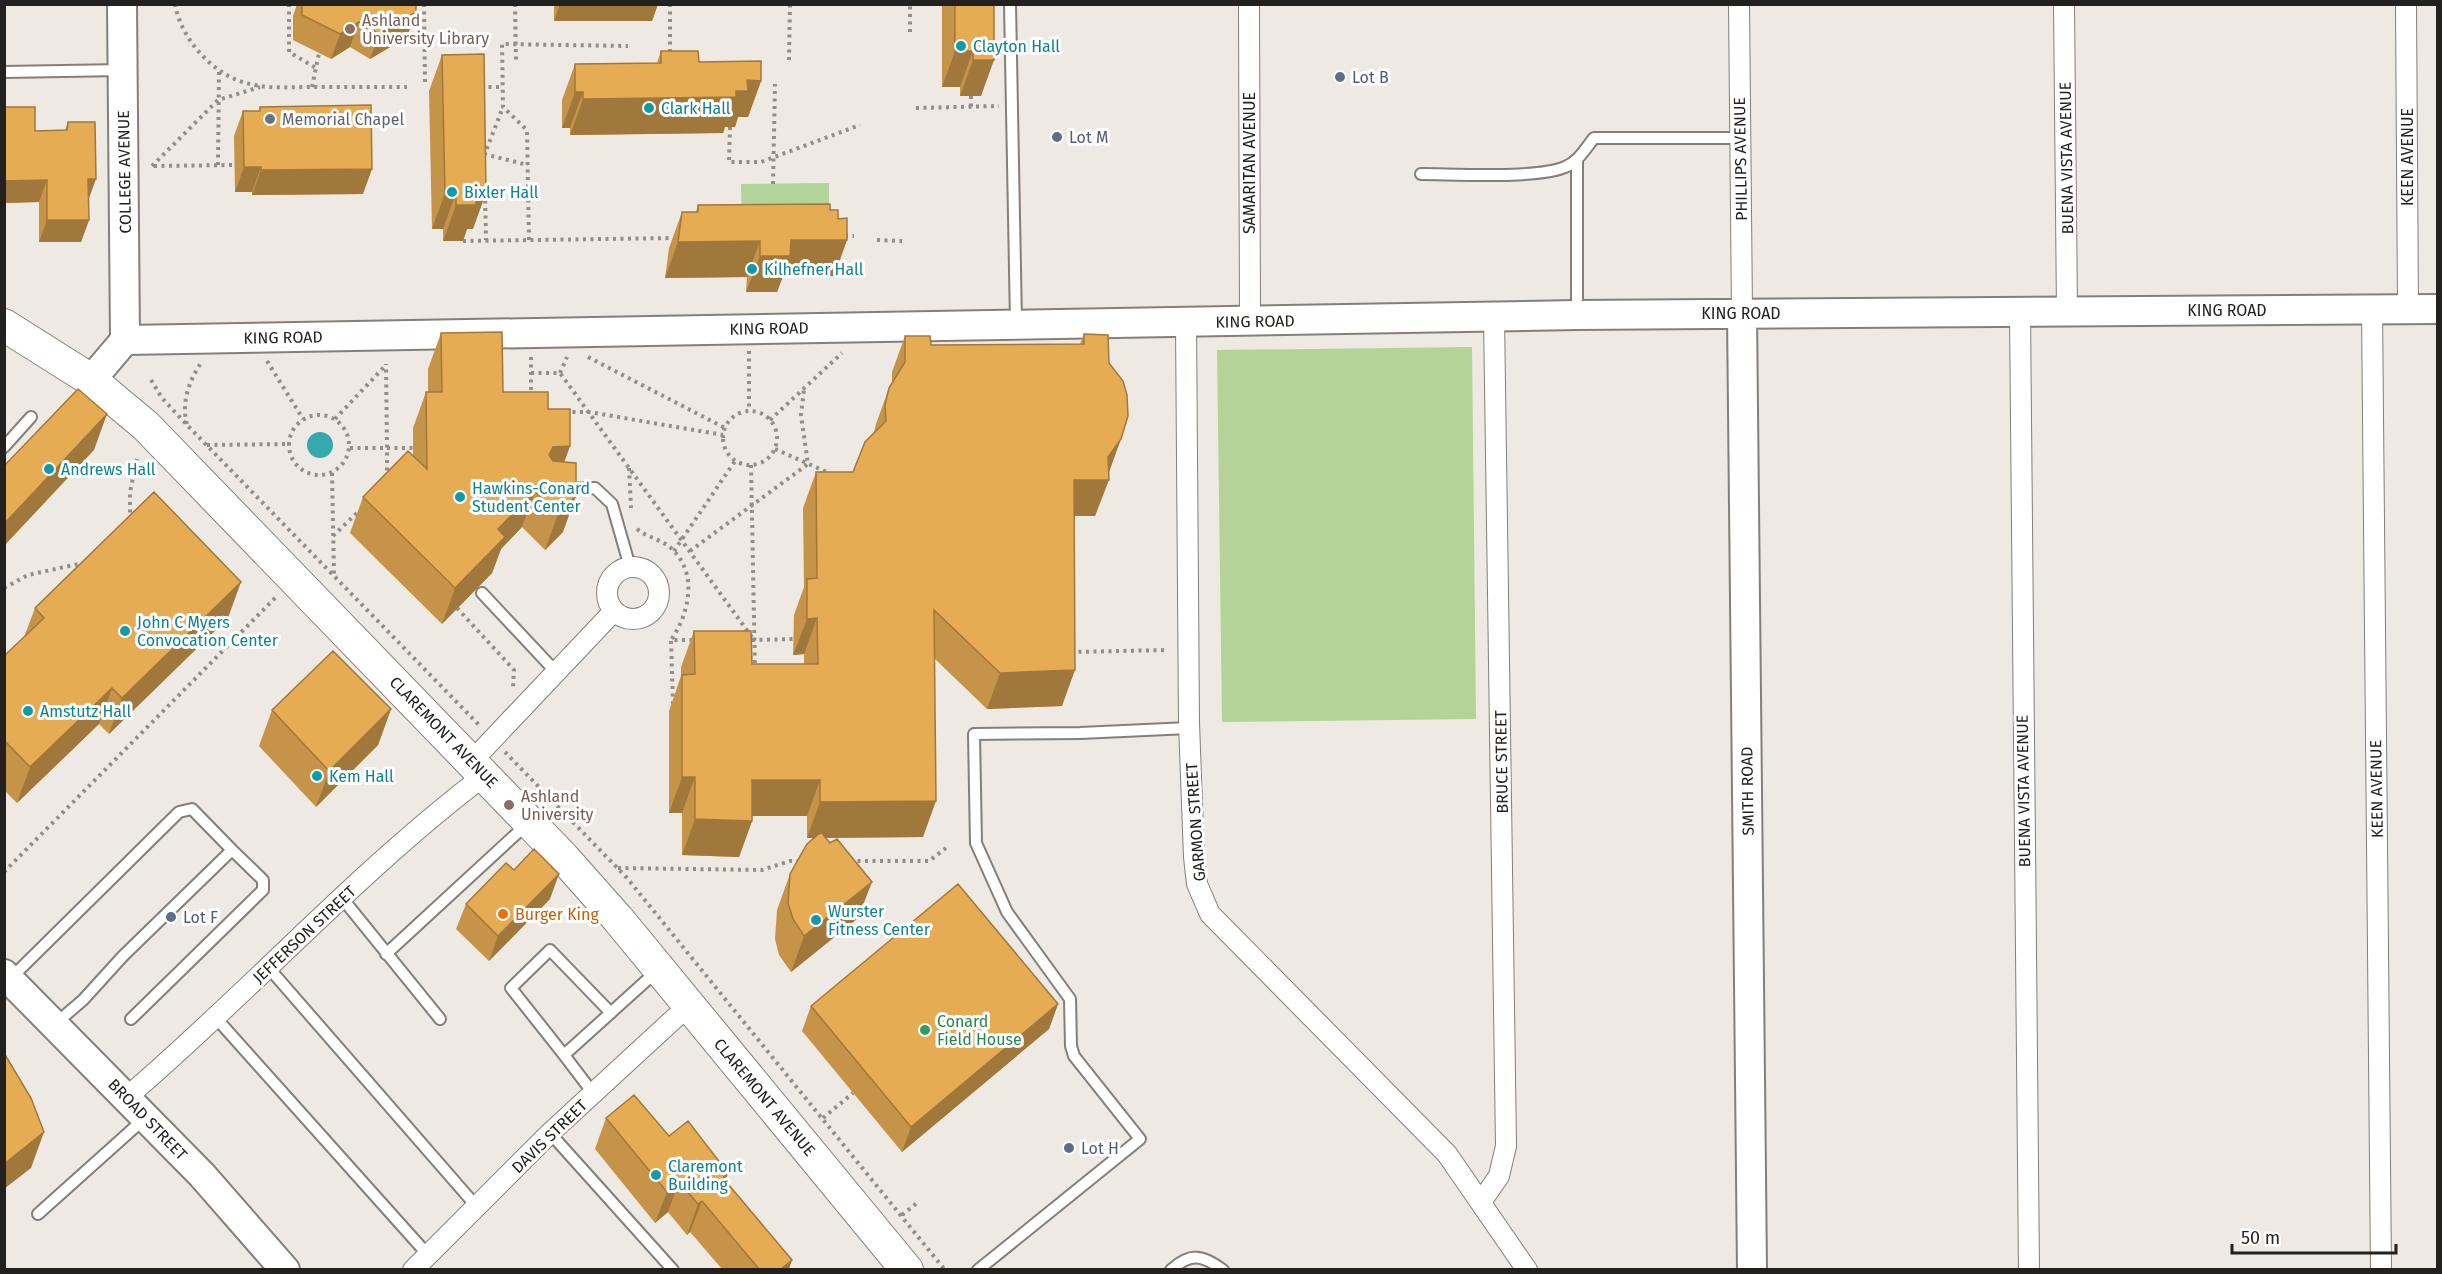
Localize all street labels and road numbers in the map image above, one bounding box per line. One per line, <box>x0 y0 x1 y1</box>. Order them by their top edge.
street label: BUENA VISTA AVENUE <box>2056 82 2077 234</box>
street label: SAMARITAN AVENUE <box>1240 92 1259 234</box>
street label: PHILLIPS AVENUE <box>1730 97 1751 221</box>
street label: KEEN AVENUE <box>2398 108 2417 206</box>
street label: COLLEGE AVENUE <box>114 110 135 234</box>
street label: KING ROAD <box>2187 301 2267 320</box>
street label: KING ROAD <box>1701 304 1781 323</box>
street label: KING ROAD <box>1215 311 1295 332</box>
street label: KING ROAD <box>729 318 809 339</box>
street label: KING ROAD <box>243 327 323 348</box>
street label: CLAREMONT AVENUE <box>386 673 502 792</box>
street label: BRUCE STREET <box>1491 709 1512 814</box>
street label: BUENA VISTA AVENUE <box>2013 715 2034 867</box>
street label: KEEN AVENUE <box>2366 740 2387 838</box>
street label: SMITH ROAD <box>1737 746 1758 836</box>
street label: GARMON STREET <box>1182 761 1209 882</box>
street label: JEFFERSON STREET <box>249 881 360 987</box>
street label: CLAREMONT AVENUE <box>710 1035 819 1160</box>
street label: BROAD STREET <box>104 1075 192 1164</box>
street label: DAVIS STREET <box>508 1095 591 1177</box>

